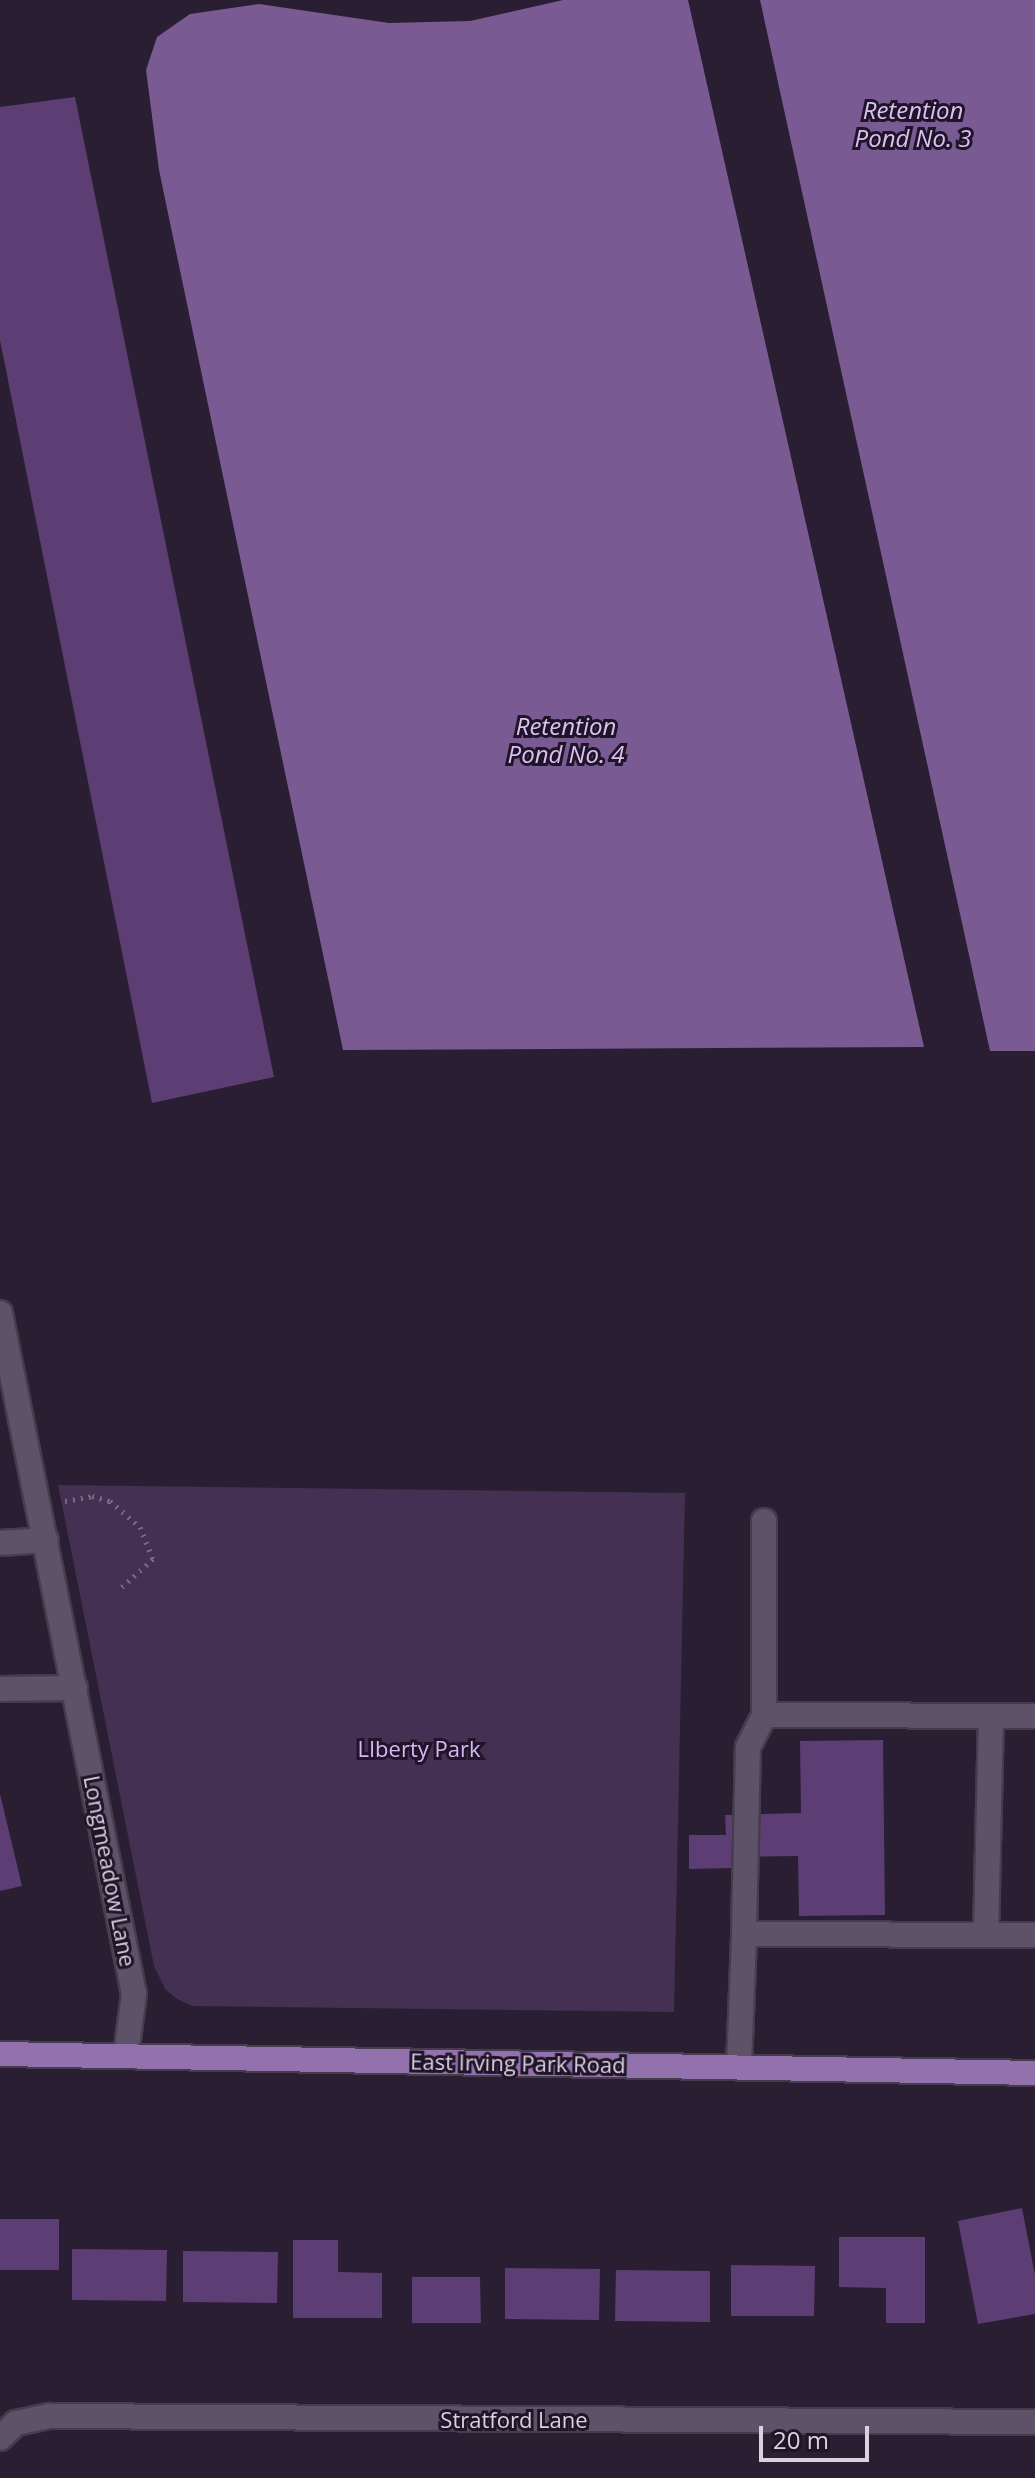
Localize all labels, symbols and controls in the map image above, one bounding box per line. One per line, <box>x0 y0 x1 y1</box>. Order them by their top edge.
water label: Retention Pond No. 3 <box>855 96 971 152</box>
water label: Retention Pond No. 4 <box>508 712 624 768</box>
park label: LIberty Park <box>357 1736 481 1762</box>
street label: Longmeadow Lane <box>79 1773 141 1969</box>
street label: East Irving Park Road <box>410 2048 626 2078</box>
street label: Stratford Lane <box>440 2407 588 2433</box>
scale bar <box>763 2410 873 2460</box>
text: 20 m <box>773 2423 829 2456</box>

